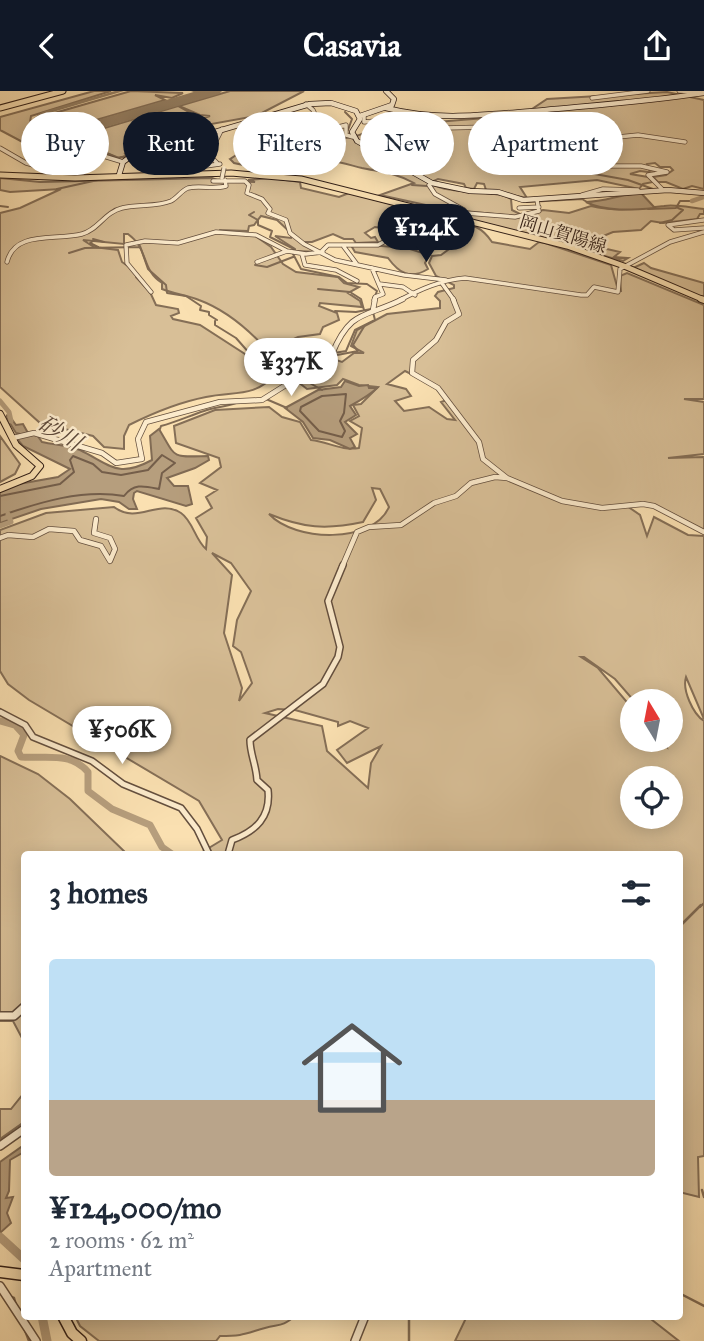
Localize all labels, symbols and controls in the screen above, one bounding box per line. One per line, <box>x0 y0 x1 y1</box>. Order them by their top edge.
text: Casavia <box>303 26 401 65</box>
icon: back <box>28 27 66 65</box>
icon: share <box>638 27 676 65</box>
chip: Buy <box>21 112 109 175</box>
chip: Rent <box>123 112 219 175</box>
chip: Filters <box>233 112 346 175</box>
chip: New <box>360 112 454 175</box>
chip: Apartment <box>468 112 623 175</box>
pin: ¥124K <box>377 205 475 264</box>
street label: 岡山賀陽線 <box>517 210 609 258</box>
text: ¥124K <box>394 213 458 241</box>
pin: ¥337K <box>242 338 340 398</box>
text: ¥337K <box>260 347 322 375</box>
water label: 砂川 <box>33 409 89 458</box>
north arrow <box>620 689 682 753</box>
map controls <box>620 689 683 829</box>
pin: ¥506K <box>73 707 171 766</box>
text: ¥506K <box>88 715 156 743</box>
button: locate <box>620 766 683 829</box>
icon: filters <box>617 874 655 912</box>
text: 3 homes <box>49 875 148 911</box>
icon: home <box>289 1005 415 1131</box>
text: ¥124,000/mo <box>49 1190 221 1226</box>
text: 2 rooms · 62 m² <box>49 1226 194 1254</box>
text: Apartment <box>49 1254 152 1282</box>

